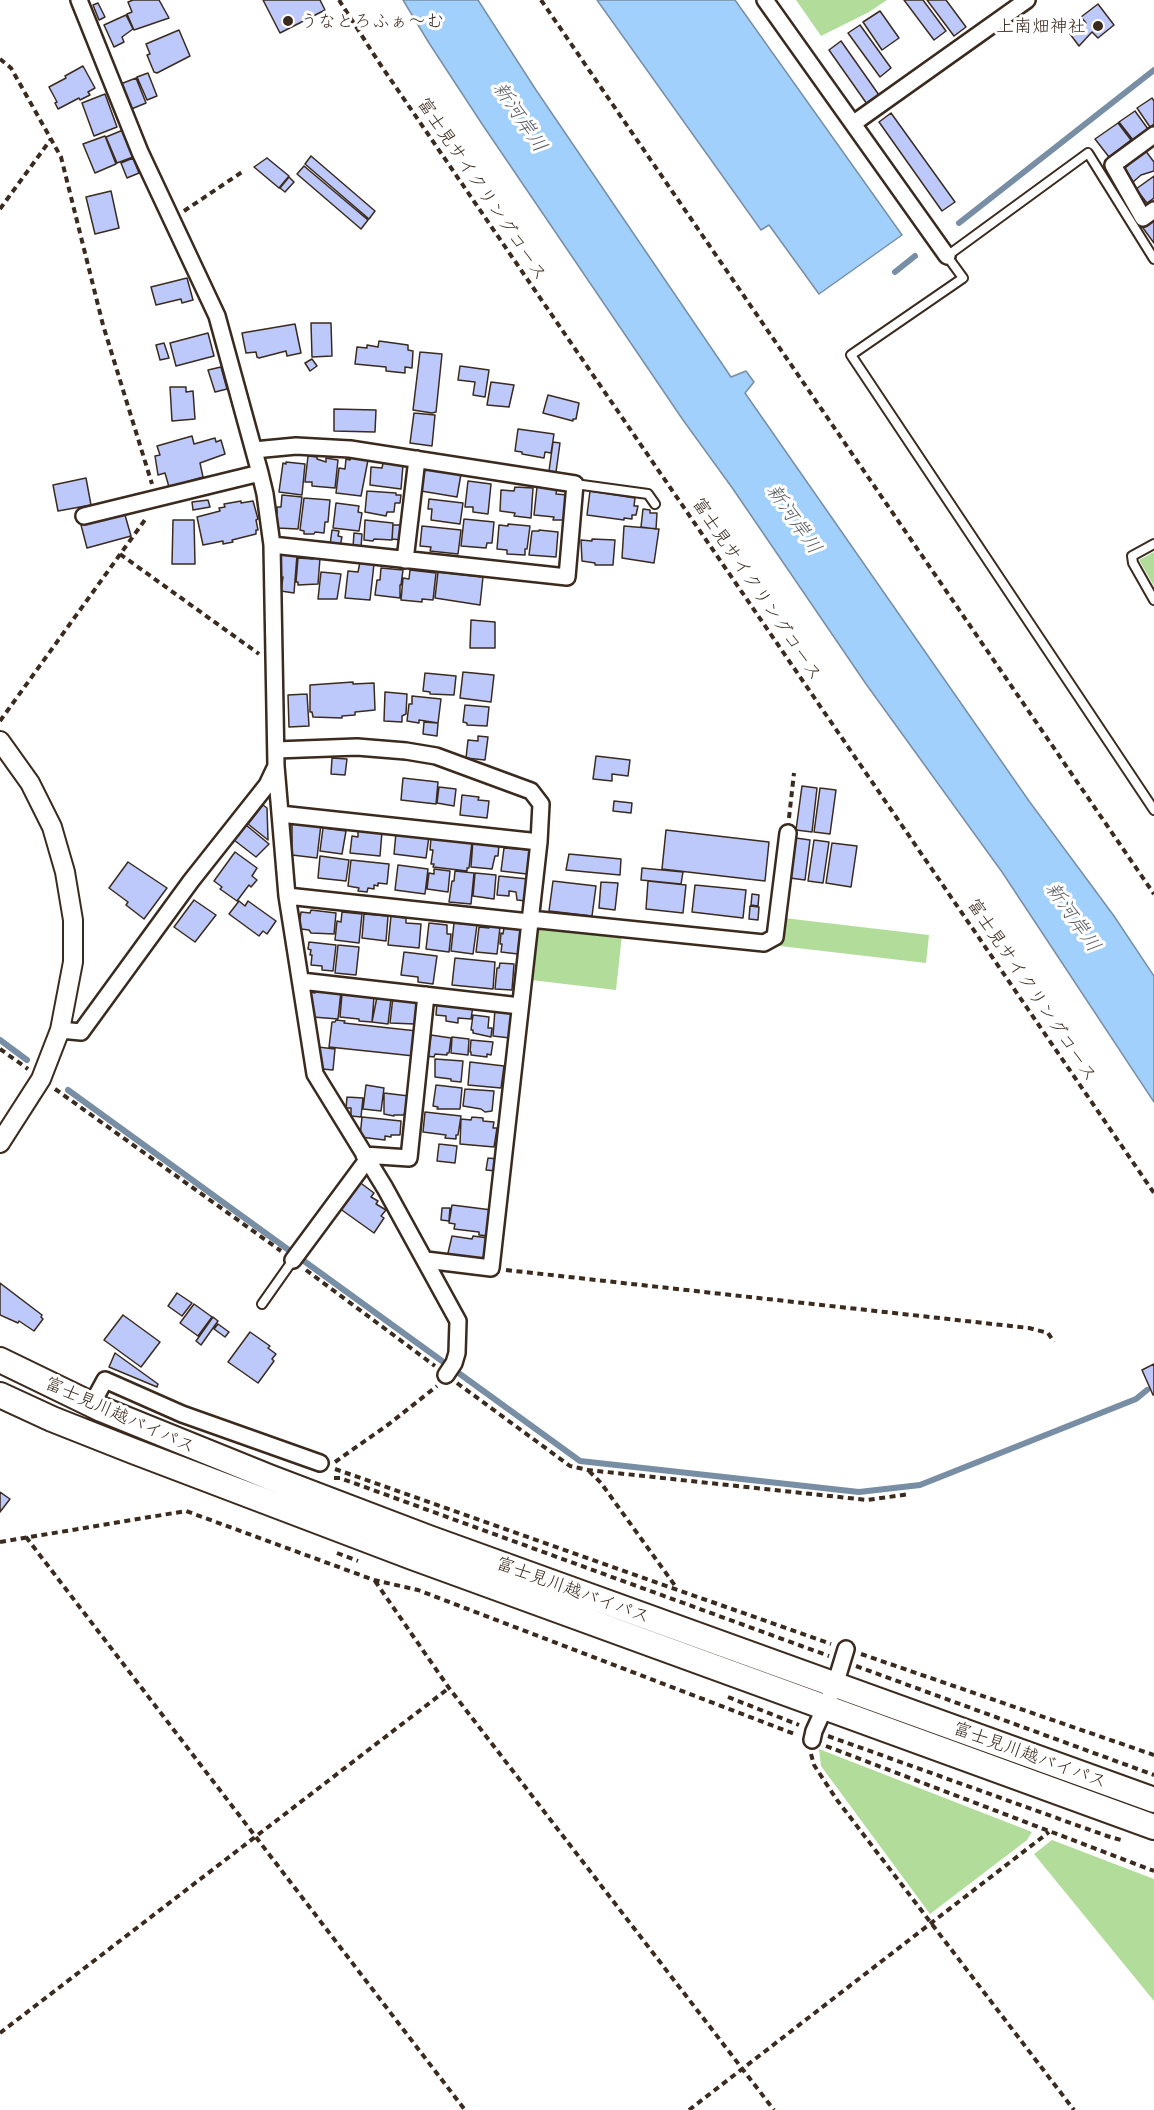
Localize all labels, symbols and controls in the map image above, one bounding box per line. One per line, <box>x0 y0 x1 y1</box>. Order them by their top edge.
place label: うなとろふぁ〜む <box>300 10 444 32</box>
marker: うなとろふぁ〜む <box>281 14 295 28</box>
place label: 上南畑神社 <box>996 15 1086 37</box>
marker: 上南畑神社 <box>1091 19 1105 33</box>
water label: 新河岸川 <box>488 77 552 157</box>
street label: 富士見サイクリングコース <box>413 93 551 285</box>
water label: 新河岸川 <box>761 479 827 559</box>
street label: 富士見サイクリングコース <box>688 493 826 685</box>
water label: 新河岸川 <box>1040 877 1106 957</box>
street label: 富士見サイクリングコース <box>963 894 1101 1086</box>
street label: 富士見川越バイパス <box>42 1372 198 1458</box>
street label: 富士見川越バイパス <box>493 1552 653 1628</box>
street label: 富士見川越バイパス <box>950 1717 1110 1793</box>

